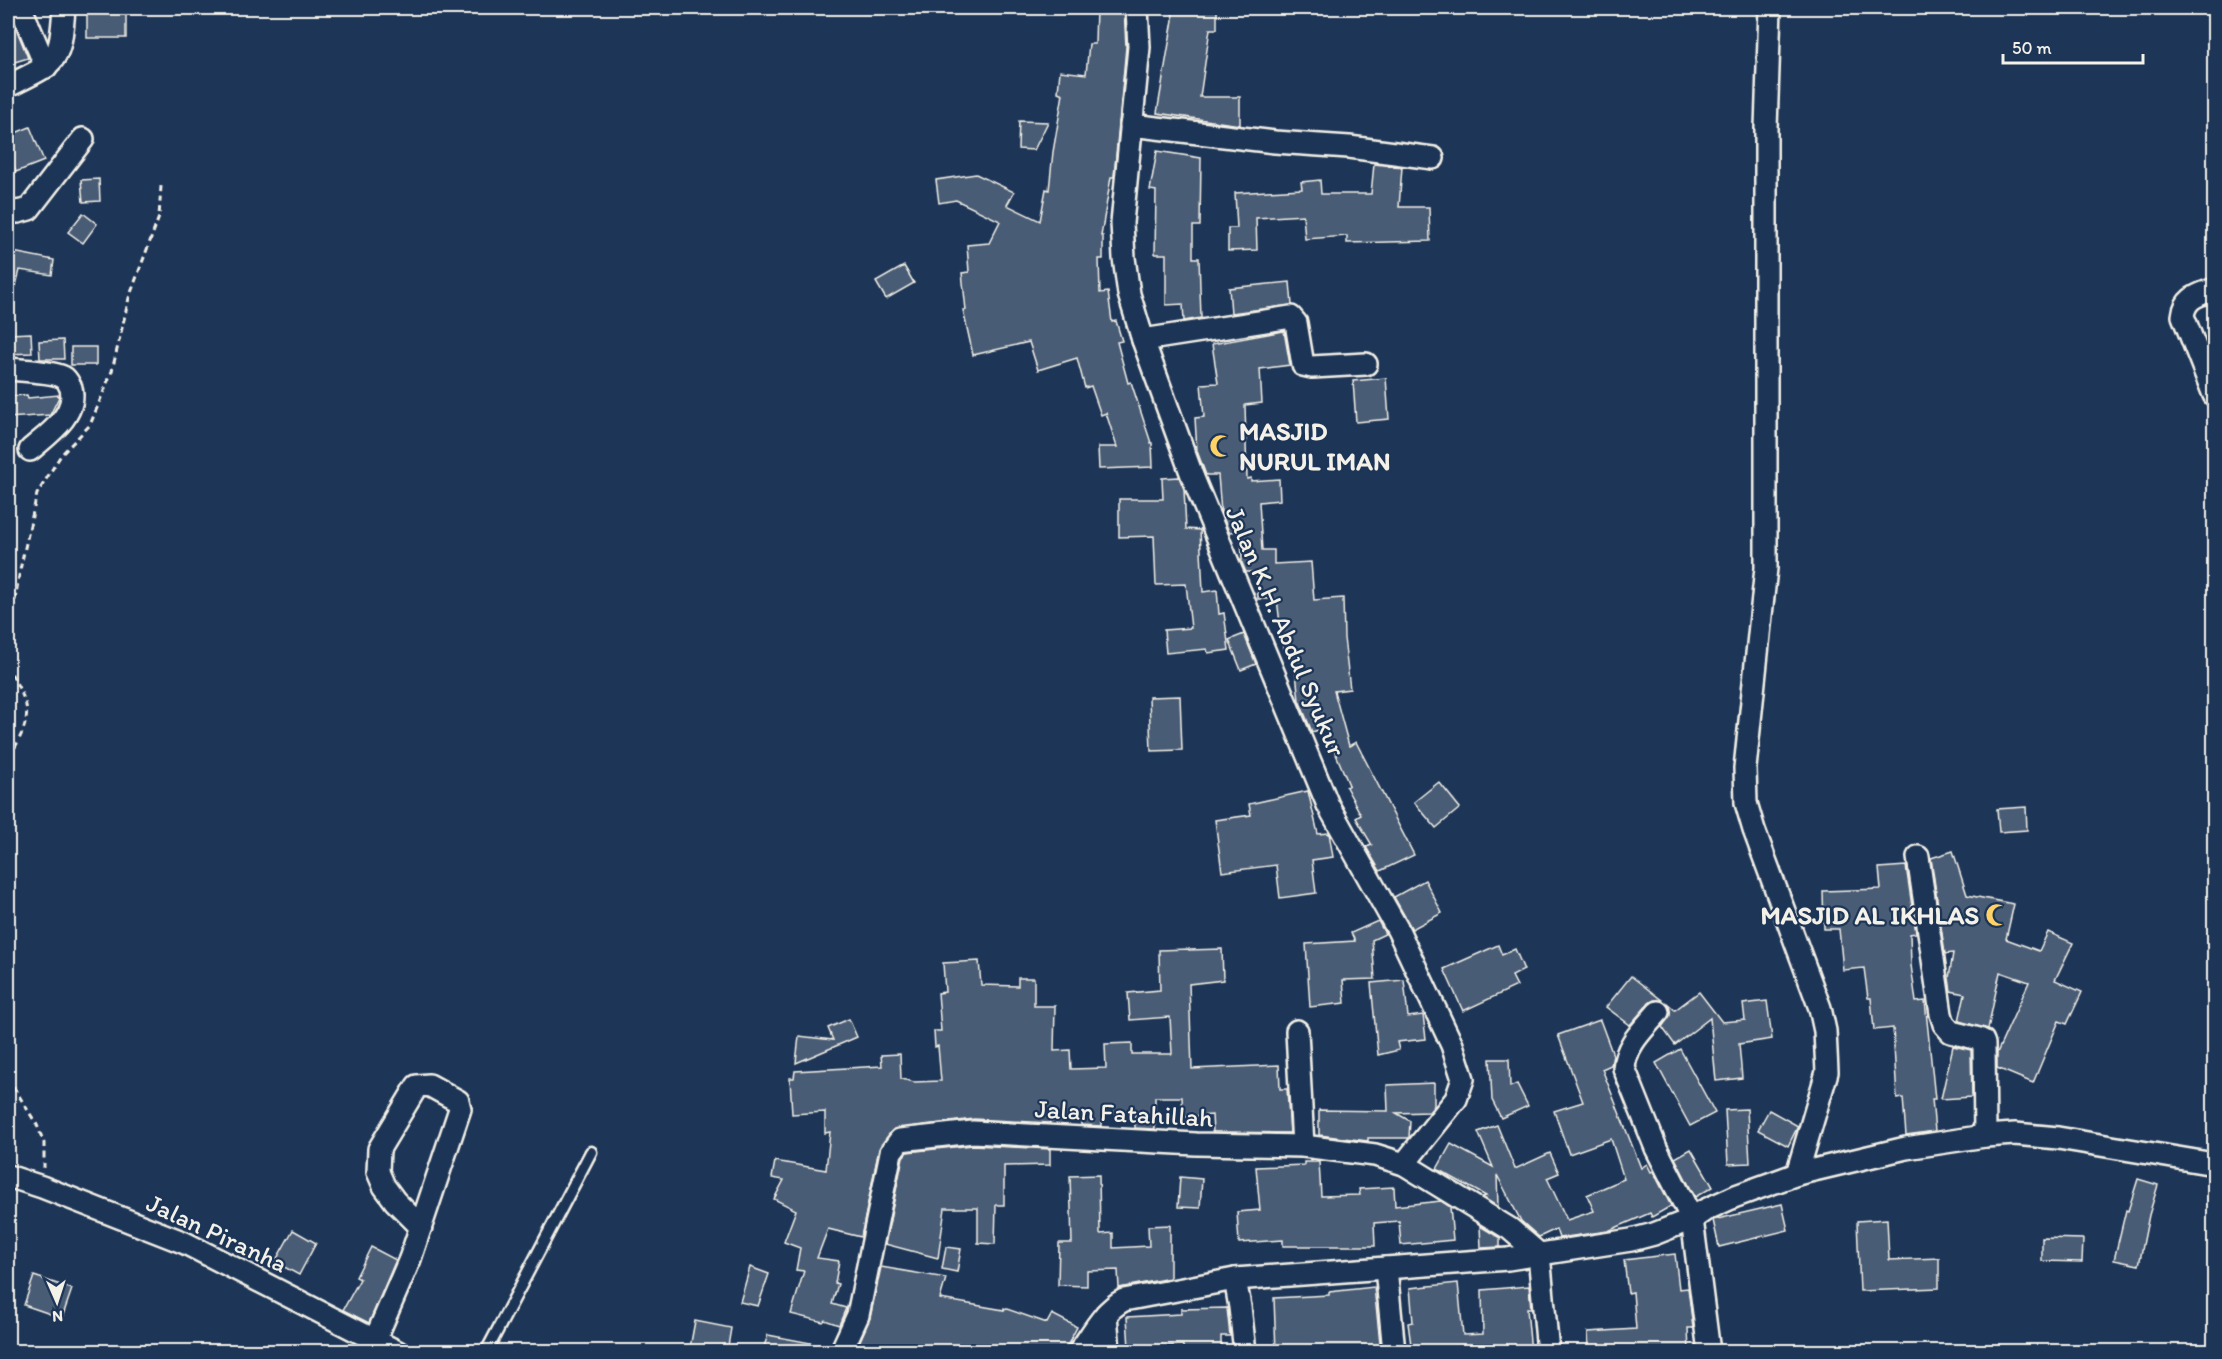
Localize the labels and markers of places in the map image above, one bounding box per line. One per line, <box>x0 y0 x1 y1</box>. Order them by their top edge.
place label: MASJID NURUL IMAN <box>1239 415 1390 477</box>
mosque icon: MASJID NURUL IMAN <box>1208 433 1234 459</box>
place label: MASJID AL IKHLAS <box>1760 899 1979 931</box>
mosque icon: MASJID AL IKHLAS <box>1984 902 2010 928</box>

